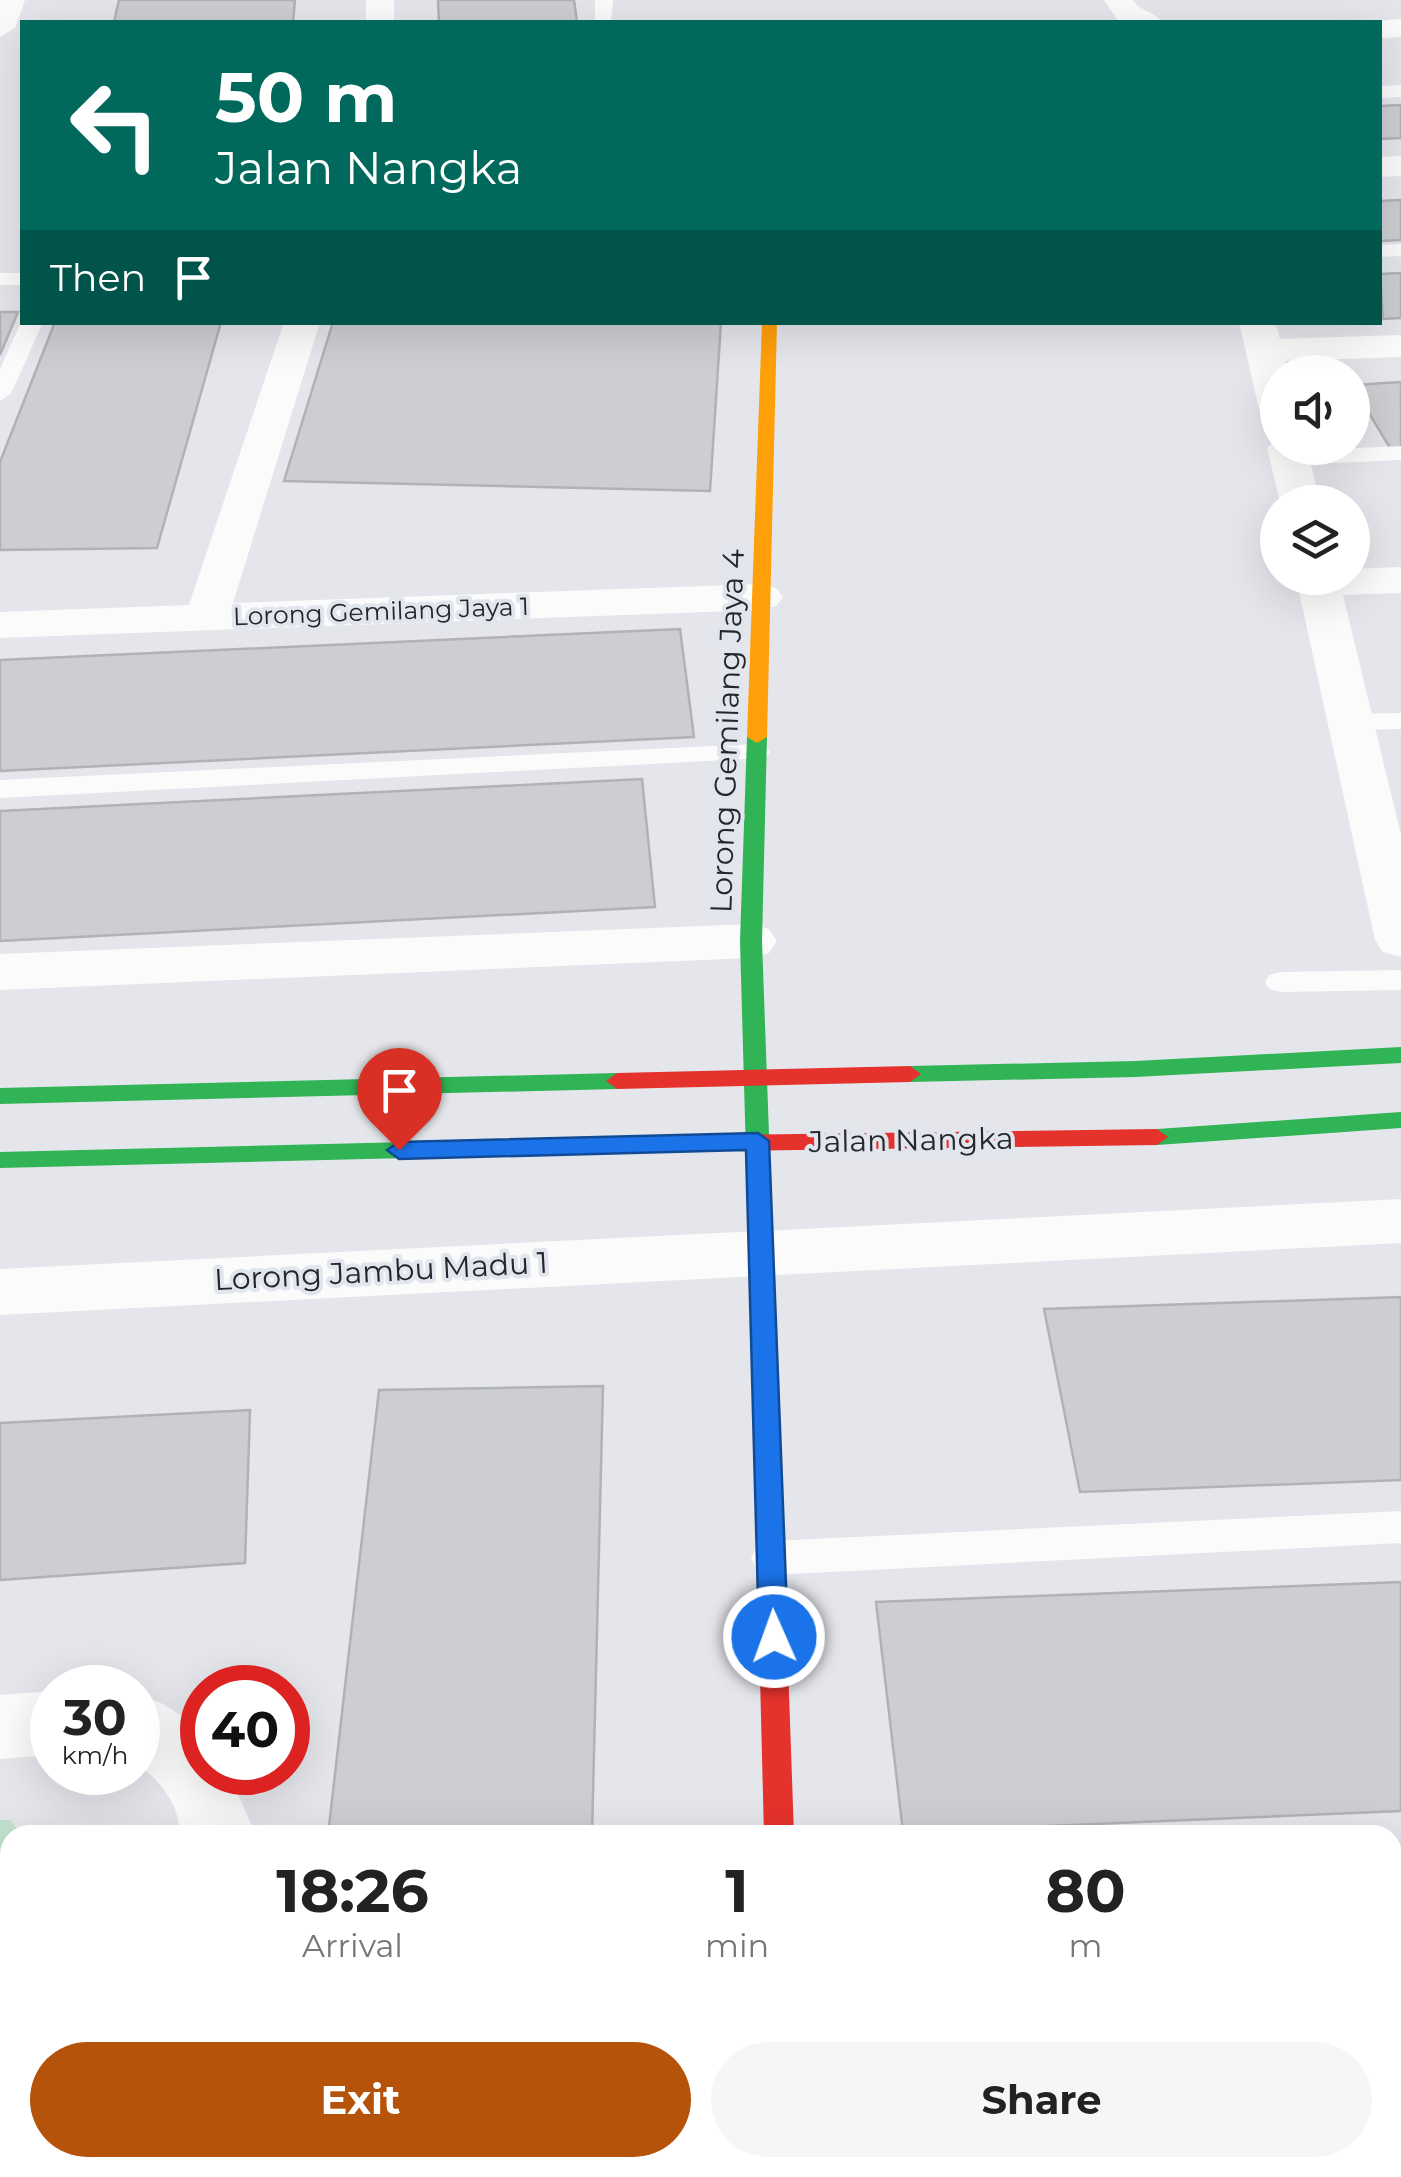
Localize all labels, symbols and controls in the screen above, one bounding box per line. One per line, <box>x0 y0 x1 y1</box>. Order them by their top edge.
text: 50 m <box>215 54 397 140</box>
icon: left <box>50 60 180 190</box>
text: Jalan Nangka <box>215 140 522 195</box>
icon: arrive <box>166 250 221 305</box>
text: Then <box>50 254 146 301</box>
map controls <box>1260 355 1370 595</box>
button: sound <box>1260 355 1370 465</box>
button: layers <box>1260 485 1370 595</box>
street label: Lorong Gemilang Jaya 4 <box>702 548 752 914</box>
street label: Lorong Gemilang Jaya 1 <box>233 591 529 631</box>
pin <box>357 1048 442 1151</box>
icon: arrive <box>372 1063 427 1118</box>
street label: Jalan Nangka <box>807 1120 1014 1160</box>
street label: Lorong Jambu Madu 1 <box>213 1244 549 1298</box>
position arrow <box>722 1585 826 1689</box>
speed limit sign: 40 <box>180 1665 310 1795</box>
text: 30 <box>63 1687 127 1748</box>
text: km/h <box>62 1740 128 1770</box>
text: 18:26 <box>276 1854 429 1927</box>
text: 1 <box>725 1854 749 1927</box>
text: 80 <box>1045 1854 1126 1927</box>
text: Arrival <box>302 1926 403 1965</box>
text: min <box>705 1926 769 1965</box>
text: m <box>1069 1926 1103 1965</box>
button: Exit <box>30 2042 691 2157</box>
button: Share <box>711 2042 1372 2157</box>

